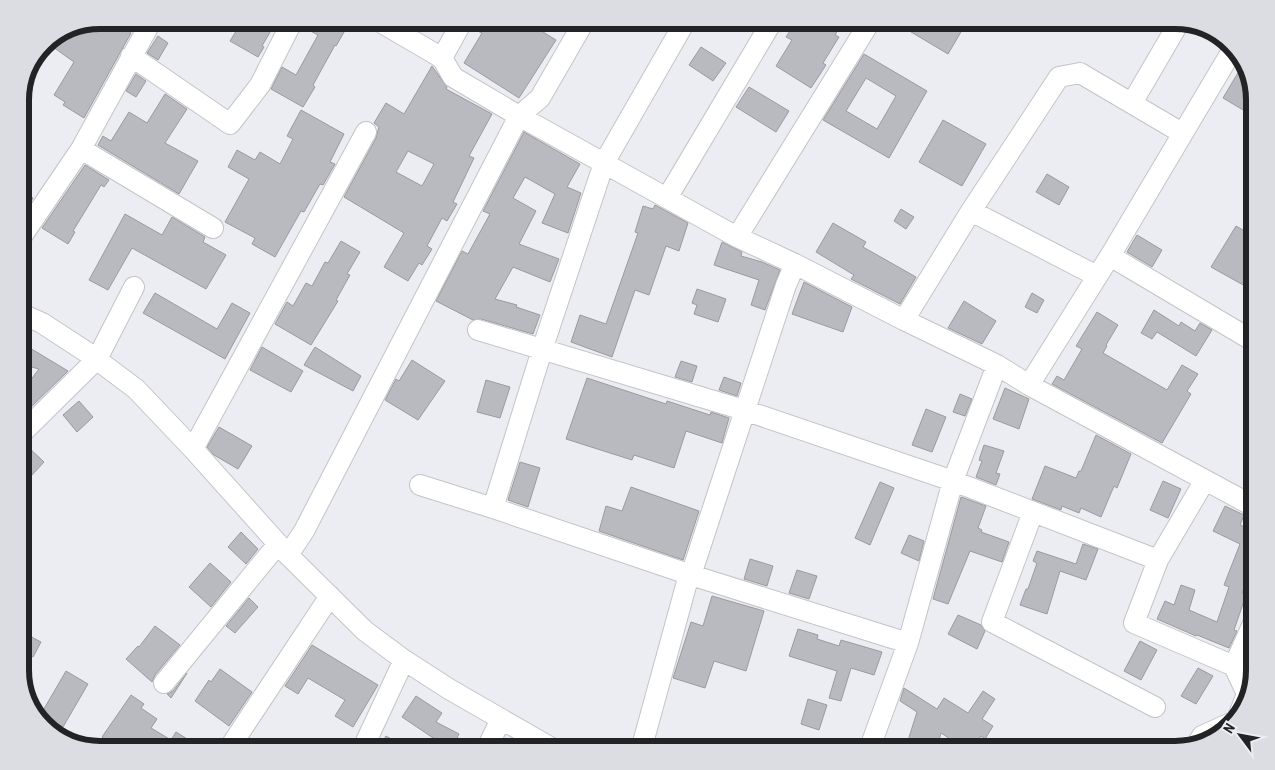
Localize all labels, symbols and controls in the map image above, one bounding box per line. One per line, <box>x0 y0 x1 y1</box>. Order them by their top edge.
north arrow <box>1215 710 1265 760</box>
text: N <box>1220 720 1238 736</box>

